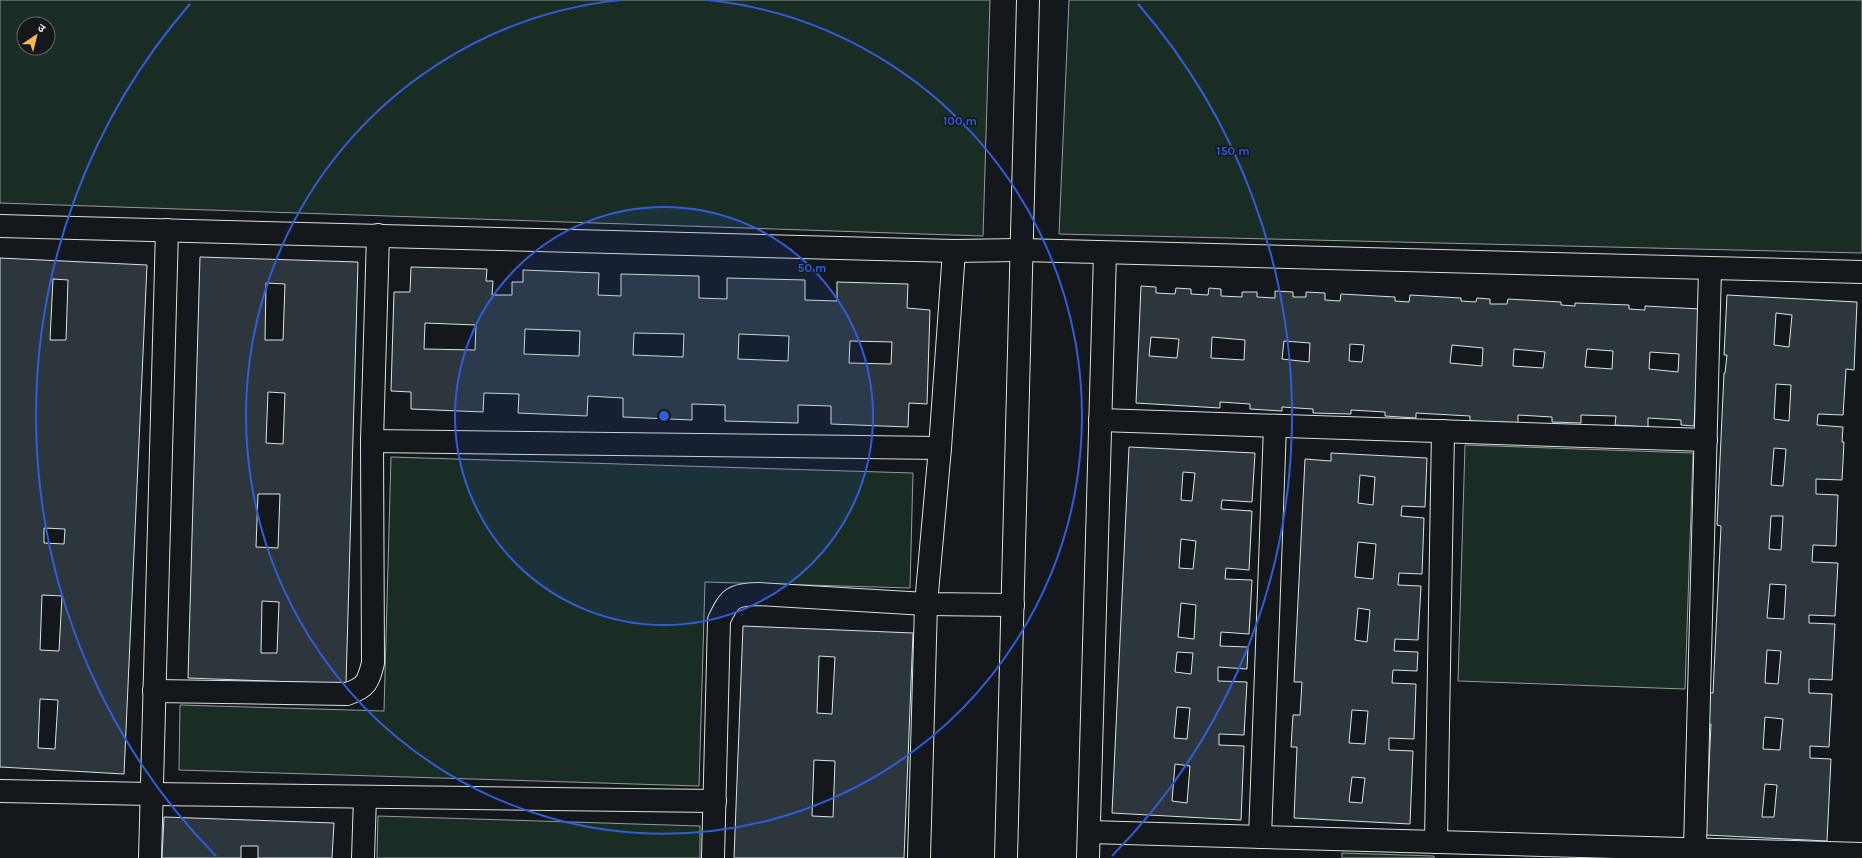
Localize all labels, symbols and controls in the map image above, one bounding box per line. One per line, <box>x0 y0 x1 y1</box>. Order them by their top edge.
north arrow <box>16 16 56 56</box>
text: उ <box>35 21 48 36</box>
text: 100 m <box>943 114 977 128</box>
text: 150 m <box>1216 144 1250 158</box>
text: 50 m <box>798 261 827 275</box>
centre of rings <box>657 409 671 423</box>

